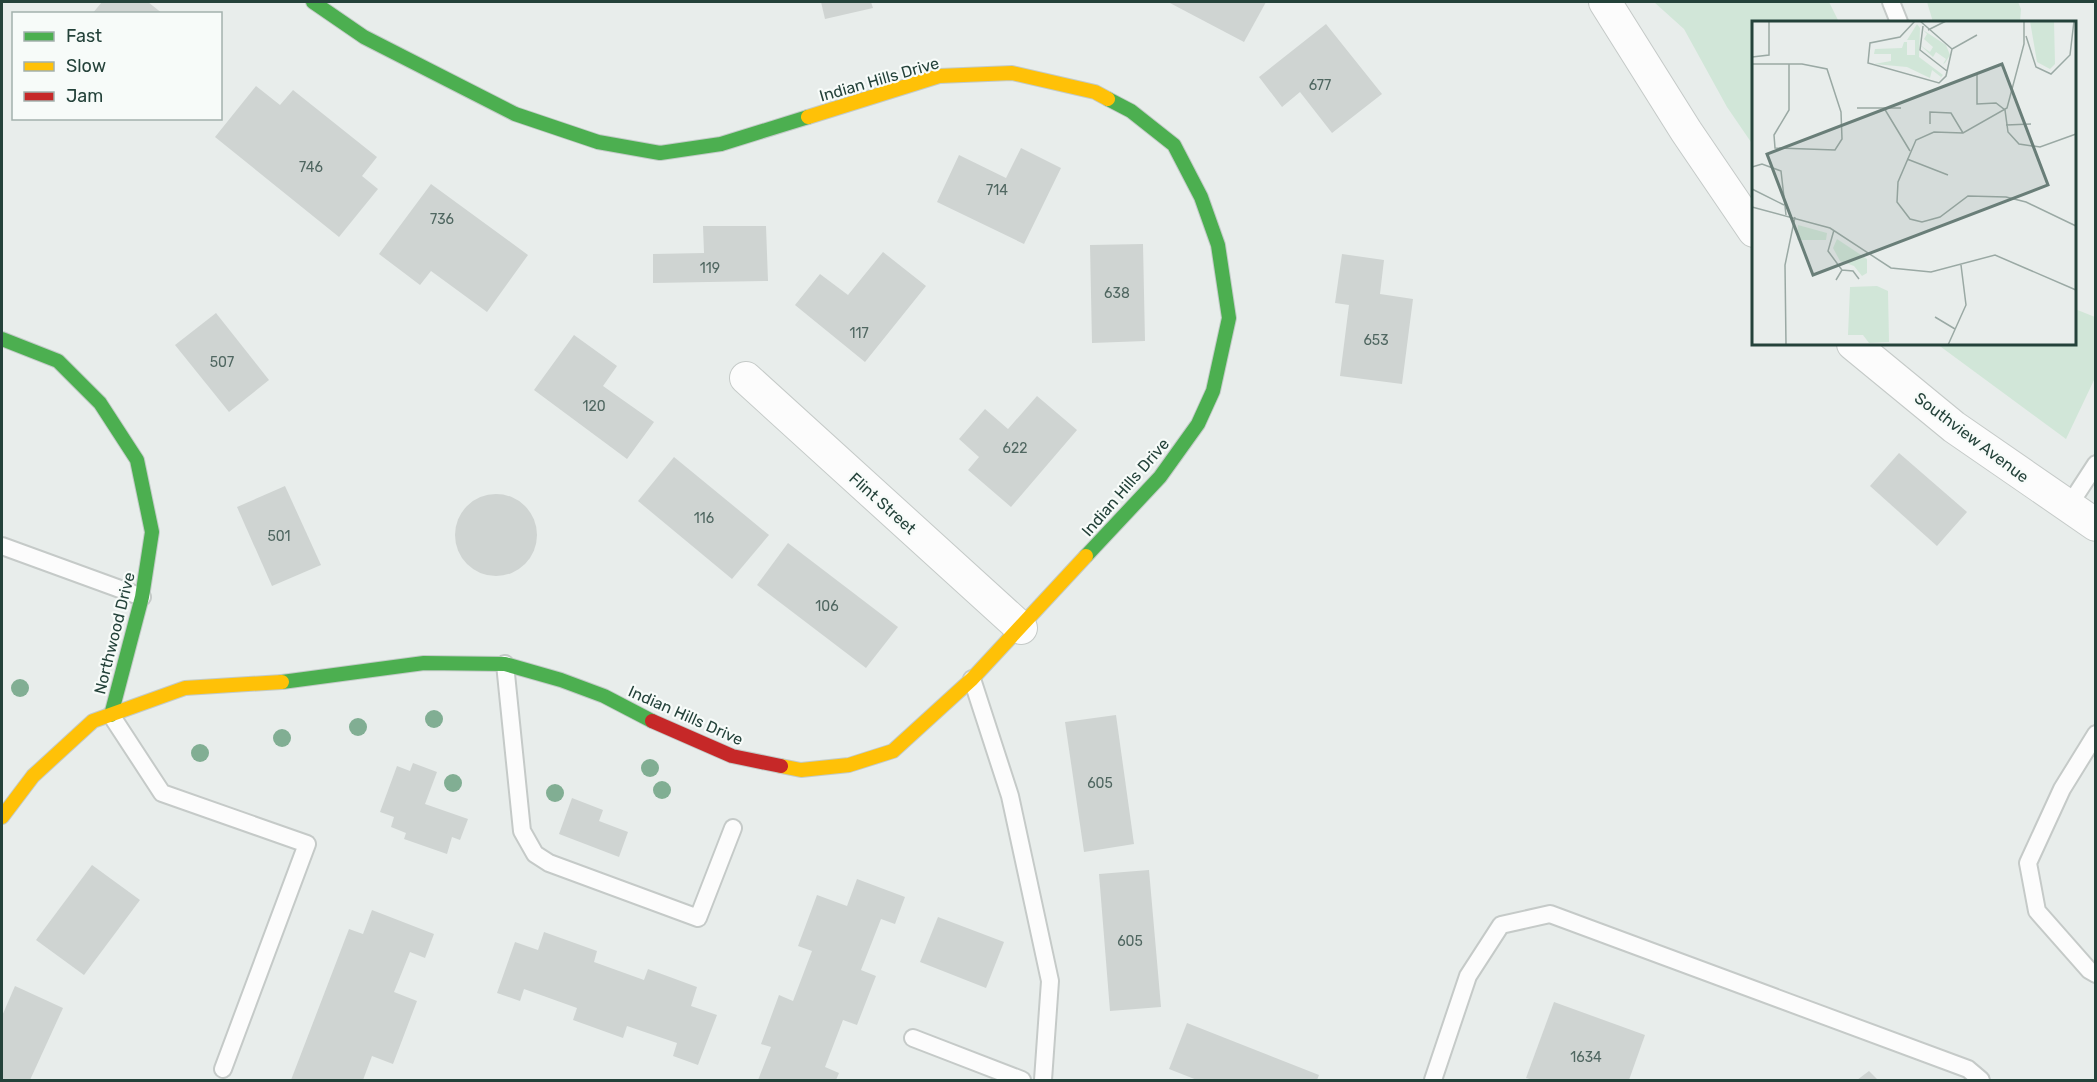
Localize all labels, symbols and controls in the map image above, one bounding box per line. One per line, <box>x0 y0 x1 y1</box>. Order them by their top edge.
legend <box>12 12 222 120</box>
inset map <box>1752 21 2076 345</box>
text: Fast <box>66 25 102 47</box>
street label: Indian Hills Drive <box>817 53 941 106</box>
text: Slow <box>66 55 106 77</box>
house number: 677 <box>1309 77 1331 94</box>
text: Jam <box>66 85 103 107</box>
house number: 746 <box>299 159 323 176</box>
house number: 714 <box>986 182 1008 199</box>
house number: 736 <box>430 211 454 228</box>
house number: 119 <box>700 260 720 277</box>
house number: 638 <box>1104 285 1130 302</box>
house number: 117 <box>849 325 869 342</box>
house number: 653 <box>1363 332 1389 349</box>
house number: 507 <box>210 354 234 371</box>
street label: Southview Avenue <box>1911 388 2033 487</box>
house number: 120 <box>582 398 606 415</box>
street label: Indian Hills Drive <box>1078 434 1173 540</box>
house number: 622 <box>1003 440 1027 457</box>
street label: Flint Street <box>845 469 920 538</box>
house number: 116 <box>694 510 714 527</box>
house number: 501 <box>267 528 291 545</box>
street label: Northwood Drive <box>90 570 139 696</box>
house number: 106 <box>815 598 839 615</box>
street label: Indian Hills Drive <box>625 682 746 749</box>
house number: 605 <box>1087 775 1113 792</box>
house number: 605 <box>1117 933 1143 950</box>
house number: 1634 <box>1570 1049 1602 1066</box>

